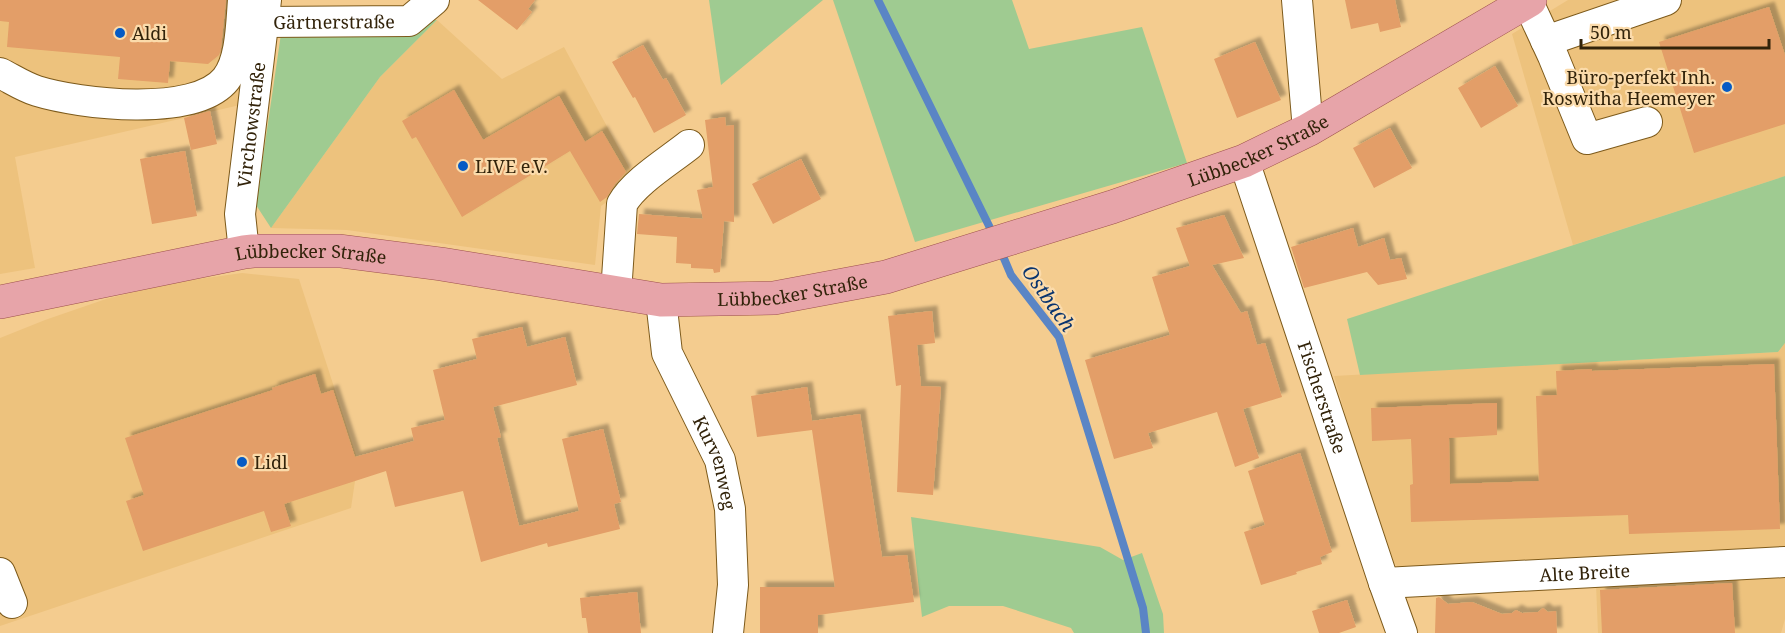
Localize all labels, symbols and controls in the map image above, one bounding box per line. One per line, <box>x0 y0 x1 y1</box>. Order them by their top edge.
street label: Gärtnerstraße <box>273 9 395 34</box>
scale bar <box>1581 12 1768 50</box>
text: 50 m <box>1590 20 1632 44</box>
place label: Aldi <box>132 21 167 45</box>
marker: Aldi <box>113 26 127 40</box>
street label: Virchowstraße <box>231 61 270 189</box>
place label: Büro-perfekt Inh. Roswitha Heemeyer <box>1542 65 1716 110</box>
marker: Büro-perfekt Inh. Roswitha Heemeyer <box>1720 80 1734 94</box>
street label: Lübbecker Straße <box>1184 109 1333 192</box>
place label: LIVE e.V. <box>475 154 548 178</box>
marker: LIVE e.V. <box>456 159 470 173</box>
street label: Lübbecker Straße <box>233 239 388 269</box>
water label: Ostbach <box>1016 259 1082 337</box>
street label: Lübbecker Straße <box>717 269 870 311</box>
street label: Fischerstraße <box>1293 338 1352 457</box>
street label: Kurvenweg <box>688 412 742 512</box>
place label: Lidl <box>254 450 288 474</box>
marker: Lidl <box>235 455 249 469</box>
street label: Alte Breite <box>1539 558 1631 587</box>

